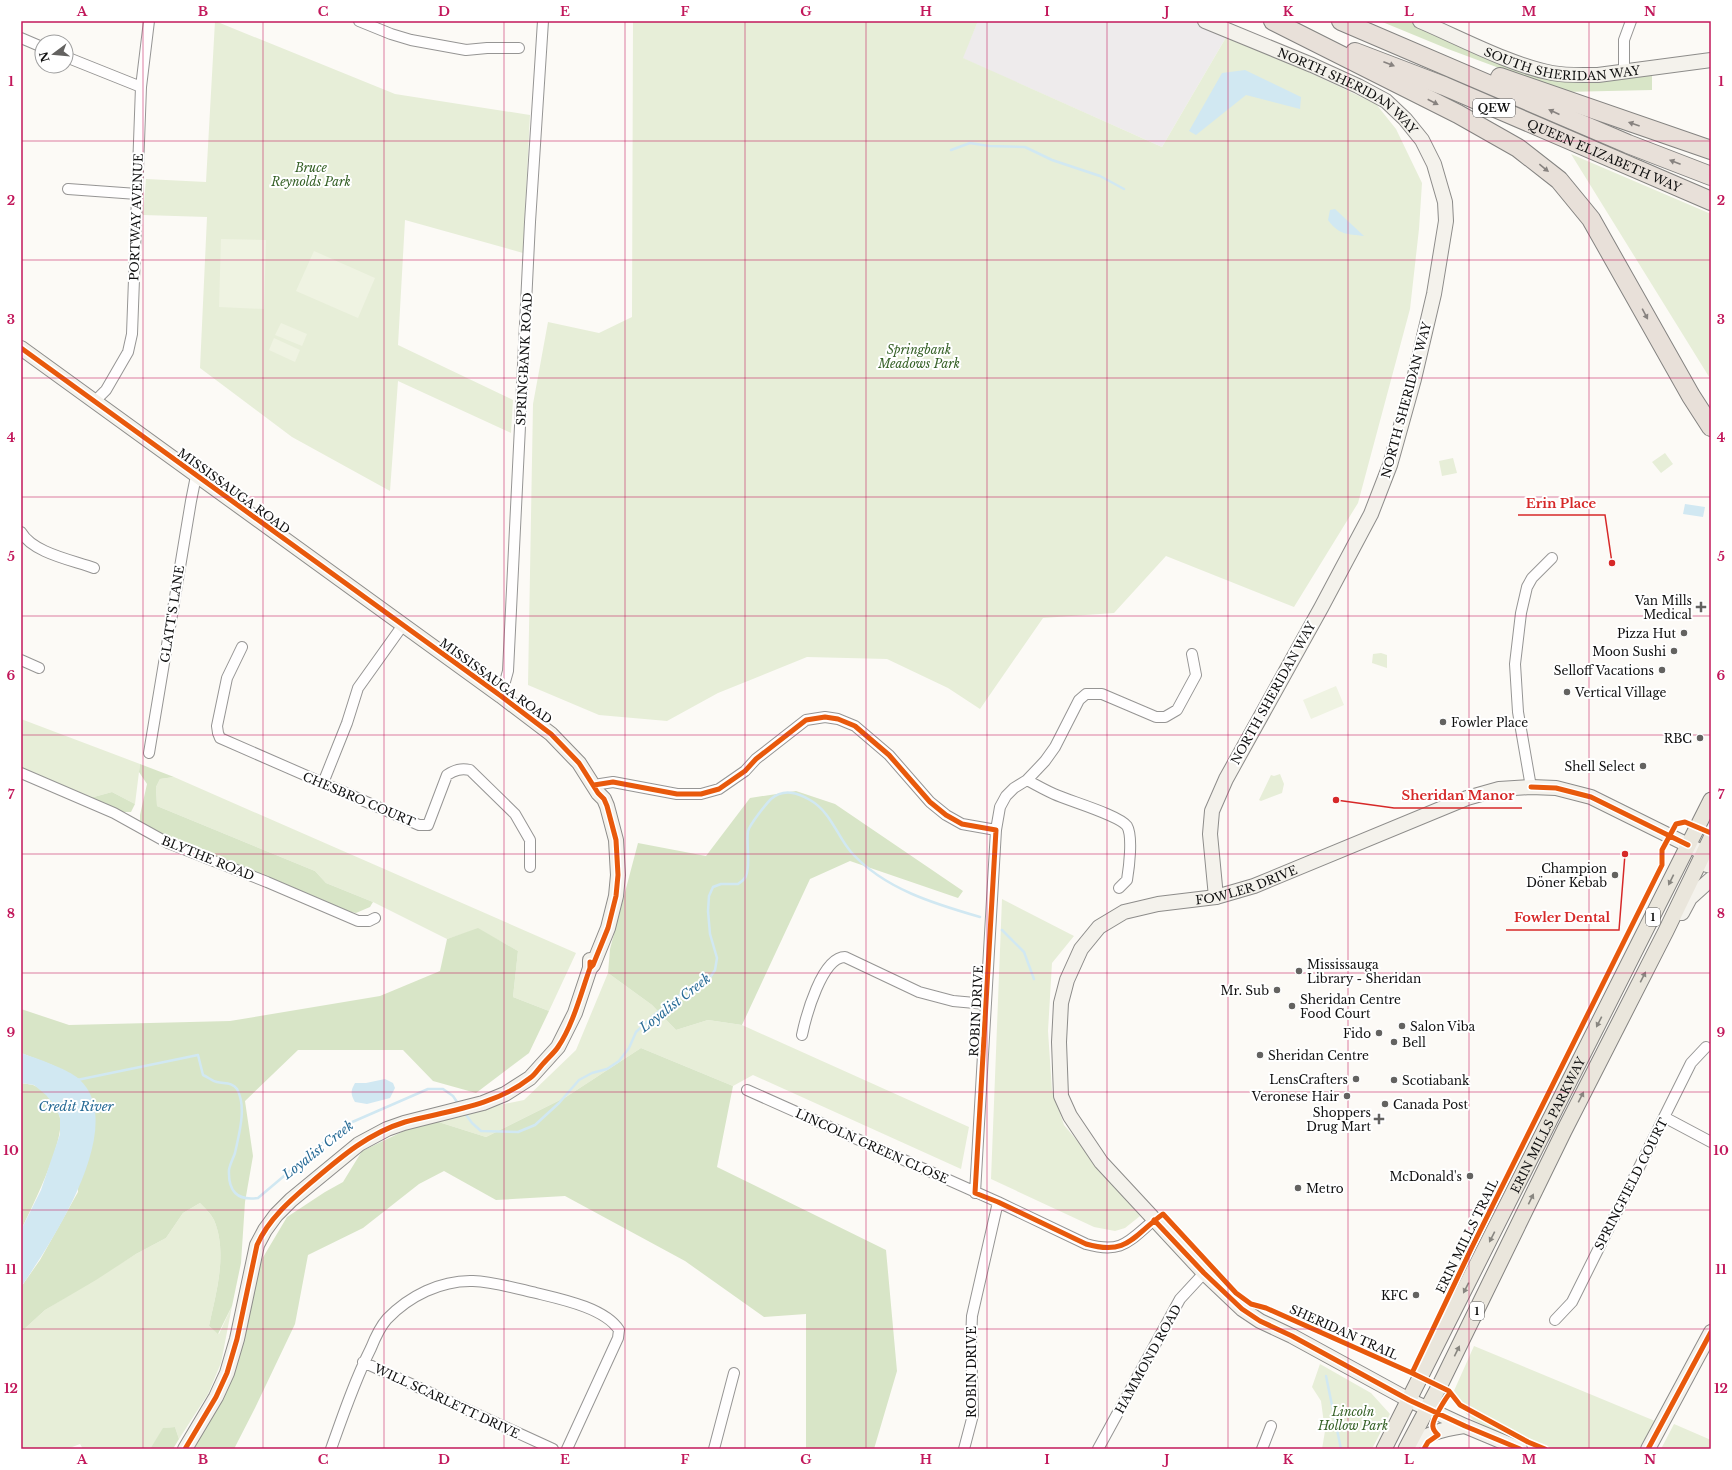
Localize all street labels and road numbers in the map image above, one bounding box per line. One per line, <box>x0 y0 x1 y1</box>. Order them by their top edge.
street label: SOUTH SHERIDAN WAY <box>1482 43 1641 83</box>
street label: NORTH SHERIDAN WAY <box>1276 44 1421 137</box>
road number: QEW <box>1473 99 1515 117</box>
street label: QUEEN ELIZABETH WAY <box>1525 115 1684 195</box>
street label: PORTWAY AVENUE <box>126 153 146 281</box>
street label: SPRINGBANK ROAD <box>513 292 535 426</box>
street label: NORTH SHERIDAN WAY <box>1378 320 1434 480</box>
street label: MISSISSAUGA ROAD <box>175 445 293 537</box>
street label: GLATT'S LANE <box>157 564 187 664</box>
street label: NORTH SHERIDAN WAY <box>1227 619 1319 767</box>
street label: MISSISSAUGA ROAD <box>437 635 555 727</box>
street label: CHESBRO COURT <box>301 769 418 830</box>
street label: BLYTHE ROAD <box>159 833 257 883</box>
street label: FOWLER DRIVE <box>1194 861 1300 907</box>
road number: 1 <box>1646 908 1660 926</box>
street label: ROBIN DRIVE <box>966 964 986 1057</box>
street label: ERIN MILLS PARKWAY <box>1507 1054 1588 1195</box>
street label: LINCOLN GREEN CLOSE <box>793 1105 951 1187</box>
street label: SPRINGFIELD COURT <box>1591 1115 1671 1252</box>
street label: ERIN MILLS TRAIL <box>1433 1176 1501 1296</box>
street label: SHERIDAN TRAIL <box>1287 1301 1401 1363</box>
street label: HAMMOND ROAD <box>1112 1302 1184 1416</box>
road number: 1 <box>1470 1302 1484 1320</box>
street label: ROBIN DRIVE <box>964 1326 979 1418</box>
street label: WILL SCARLETT DRIVE <box>371 1360 522 1441</box>

